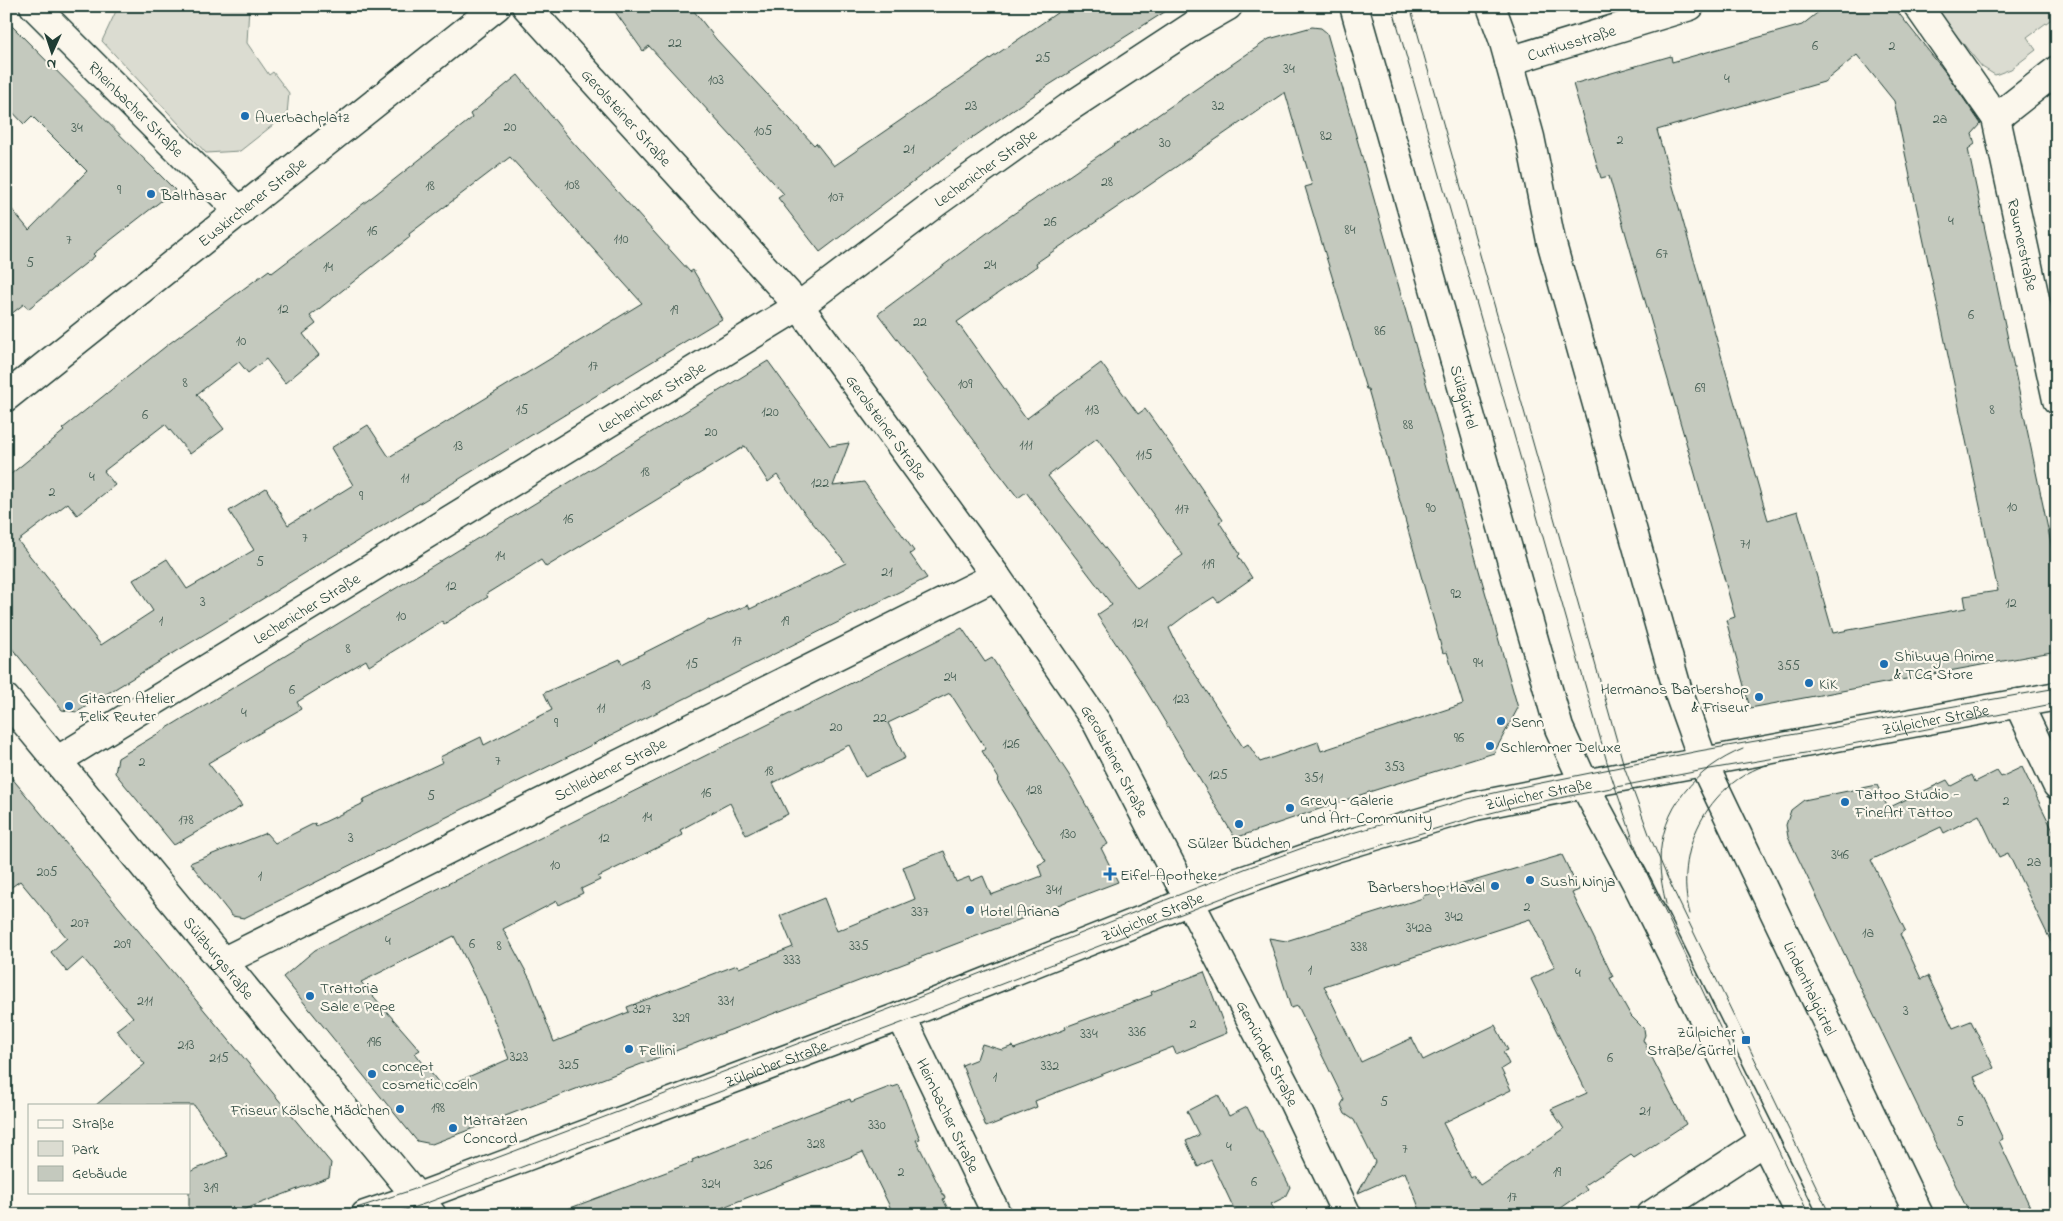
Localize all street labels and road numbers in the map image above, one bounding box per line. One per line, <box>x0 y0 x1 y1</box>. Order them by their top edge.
street label: Curtiusstraße <box>1525 19 1620 69</box>
street label: Rheinbacher Straße <box>82 56 189 164</box>
street label: Gerolsteiner Straße <box>574 64 677 173</box>
street label: Lechenicher Straße <box>930 123 1043 214</box>
street label: Euskirchener Straße <box>194 152 313 254</box>
street label: Raumerstraße <box>2000 197 2043 294</box>
street label: Lechenicher Straße <box>594 356 711 440</box>
street label: Sülzgürtel <box>1443 362 1484 432</box>
street label: Gerolsteiner Straße <box>839 370 933 486</box>
street label: Lechenicher Straße <box>249 567 366 652</box>
street label: Zülpicher Straße <box>1880 699 1992 742</box>
street label: Gerolsteiner Straße <box>1074 700 1154 823</box>
street label: Schleidener Straße <box>550 732 672 809</box>
street label: Zülpicher Straße <box>1483 773 1595 818</box>
street label: Zülpicher Straße <box>1098 886 1208 949</box>
street label: Sülzburgstraße <box>176 912 260 1006</box>
street label: Lindenthalgürtel <box>1776 938 1842 1040</box>
street label: Gemünder Straße <box>1229 997 1304 1112</box>
street label: Zülpicher Straße <box>722 1034 832 1095</box>
street label: Heimbacher Straße <box>909 1055 985 1178</box>

